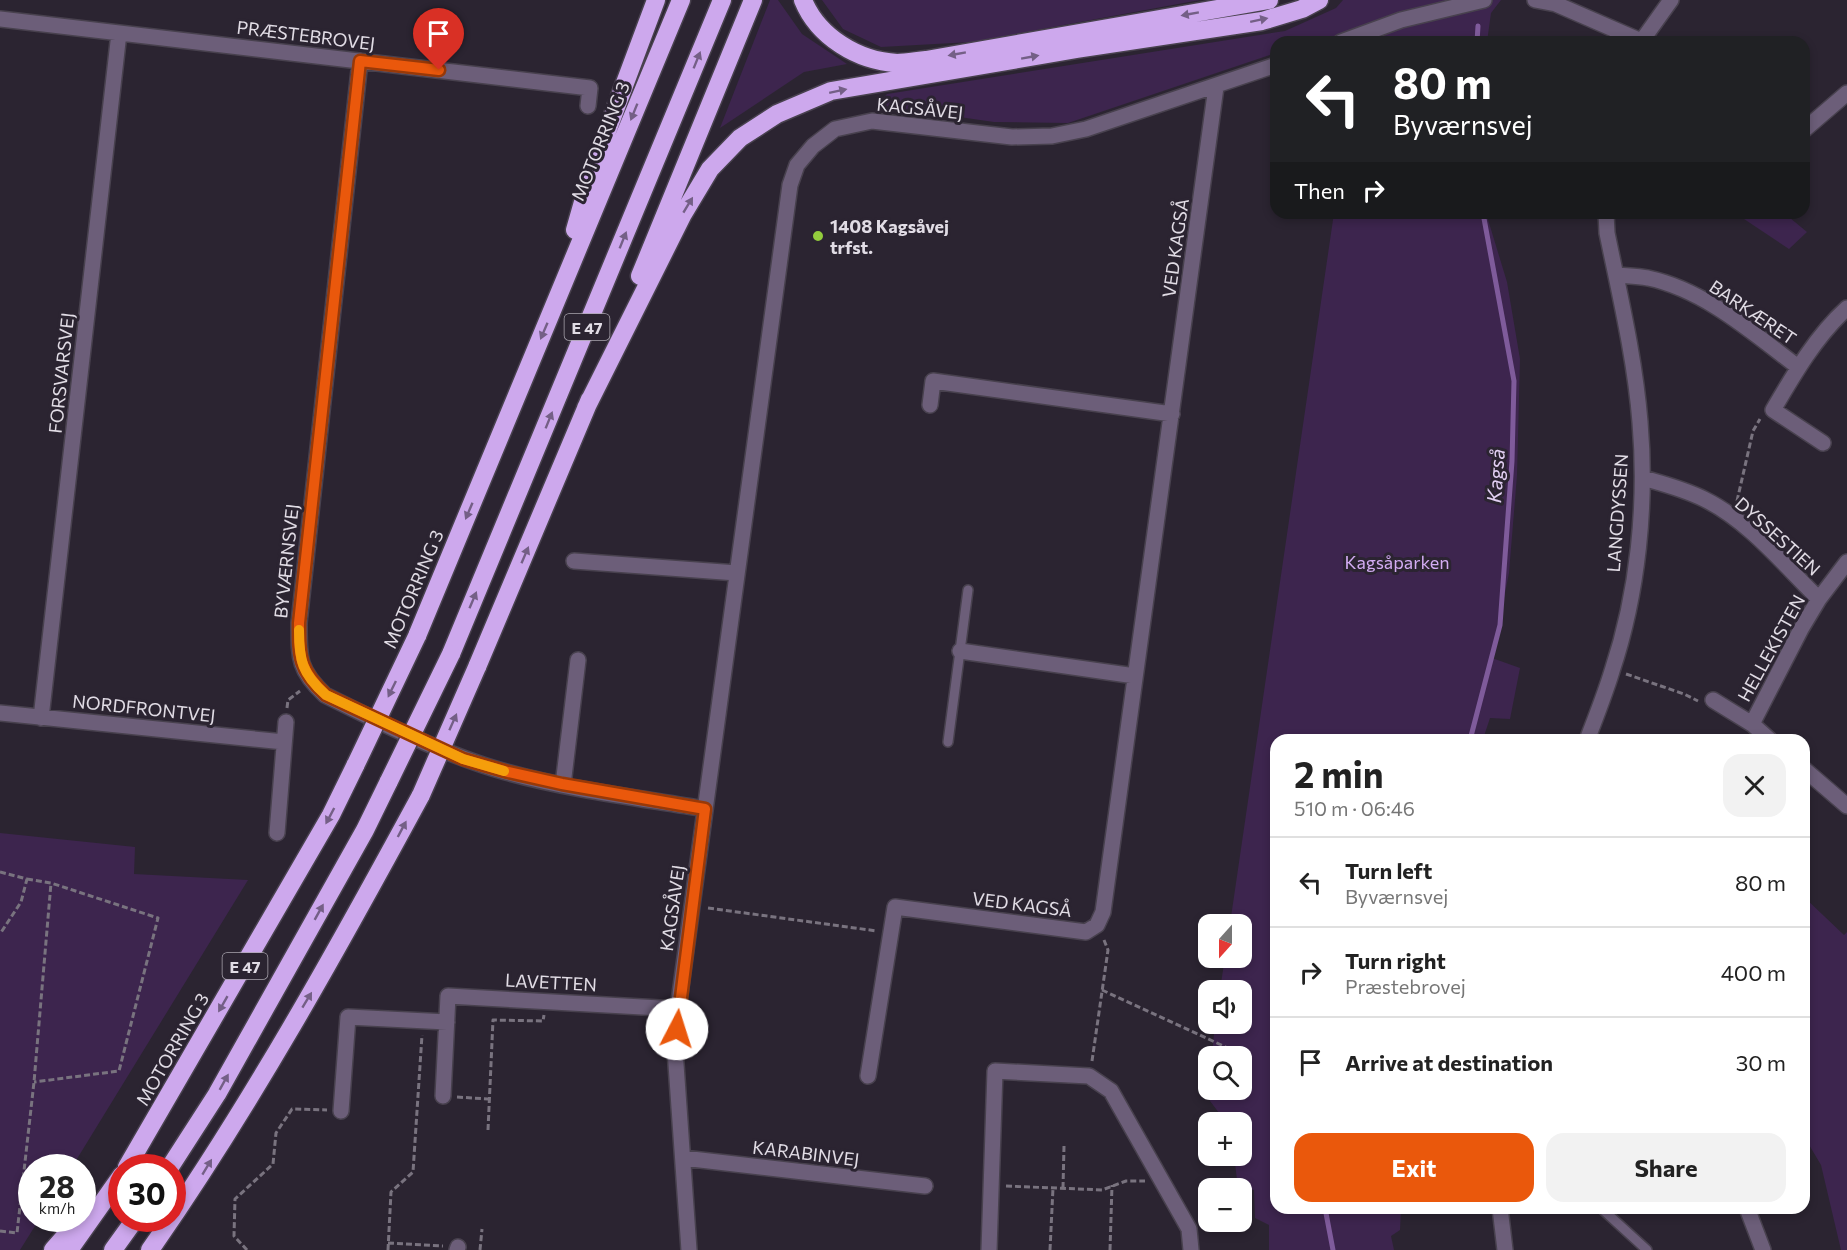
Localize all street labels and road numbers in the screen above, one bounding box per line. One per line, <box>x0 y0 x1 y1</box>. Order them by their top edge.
street label: PRÆSTEBROVEJ <box>235 16 377 54</box>
street label: MOTORRING 3 <box>566 78 634 204</box>
street label: KAGSÅVEJ <box>876 93 964 123</box>
street label: VED KAGSÅ <box>1157 197 1193 299</box>
street label: BARKÆRET <box>1705 275 1801 349</box>
street label: FORSVARSVEJ <box>44 312 78 434</box>
road number: E 47 <box>564 314 610 340</box>
street label: LANGDYSSEN <box>1602 453 1632 573</box>
street label: DYSSESTIEN <box>1731 492 1825 580</box>
street label: BYVÆRNSVEJ <box>269 503 303 619</box>
street label: MOTORRING 3 <box>378 527 448 651</box>
street label: HELLEKISTEN <box>1733 591 1809 705</box>
street label: NORDFRONTVEJ <box>71 690 217 726</box>
street label: KAGSÅVEJ <box>655 863 689 953</box>
street label: VED KAGSÅ <box>971 887 1073 921</box>
road number: E 47 <box>222 953 268 979</box>
street label: LAVETTEN <box>505 969 597 995</box>
street label: MOTORRING 3 <box>131 989 213 1109</box>
street label: KARABINVEJ <box>751 1136 861 1170</box>

